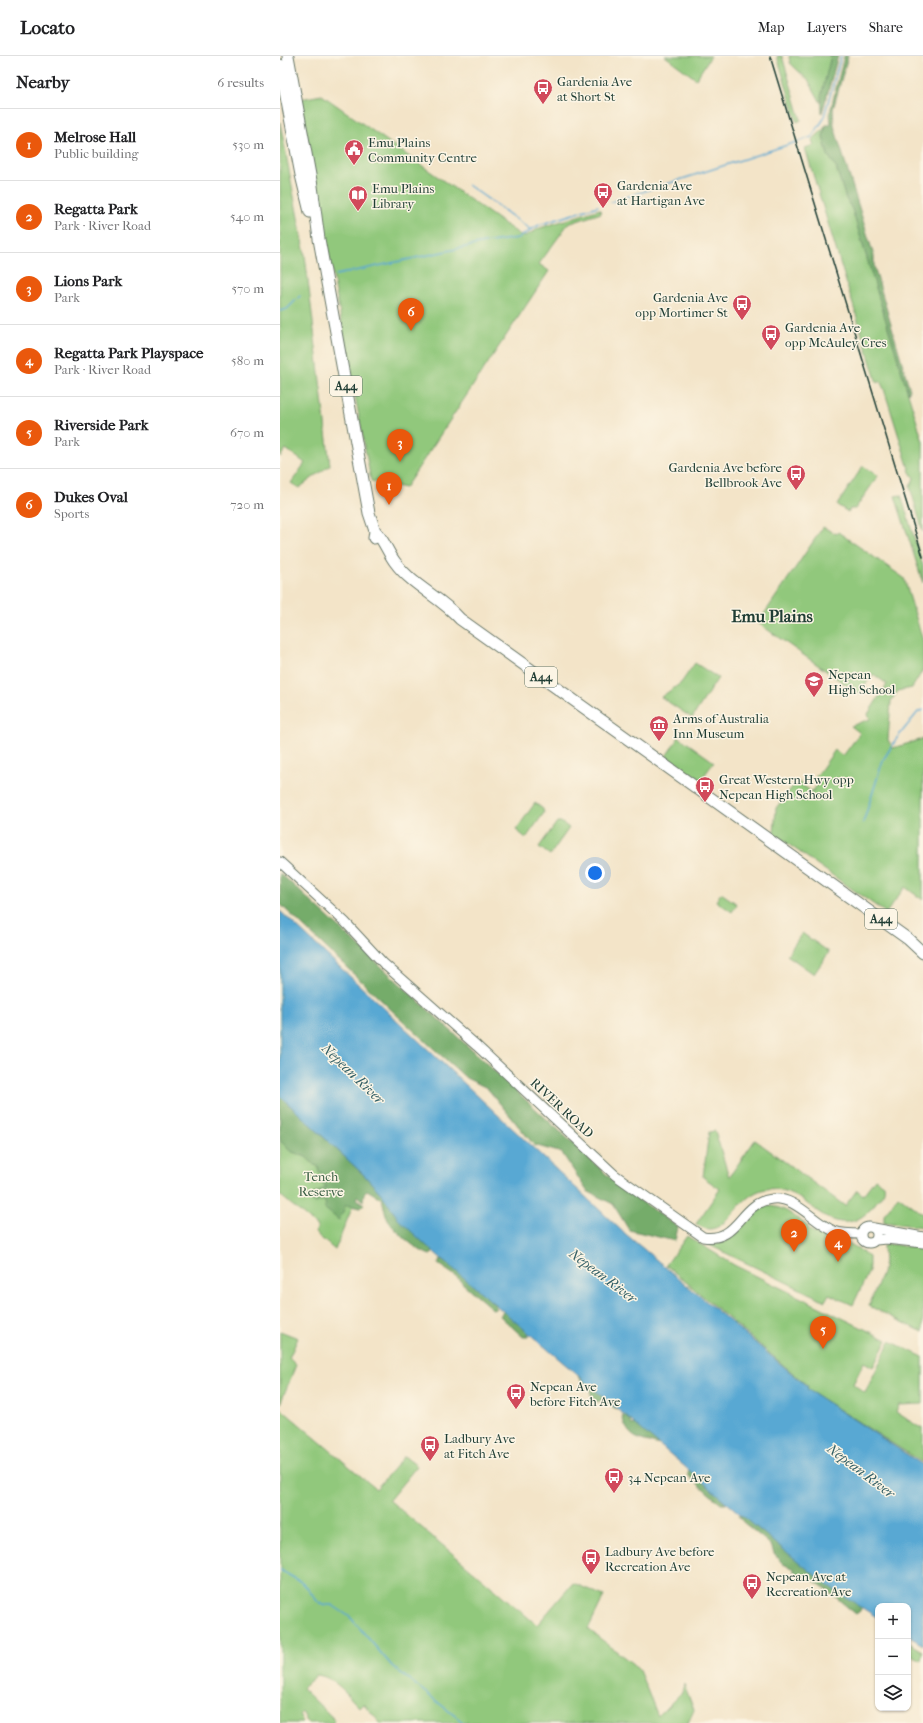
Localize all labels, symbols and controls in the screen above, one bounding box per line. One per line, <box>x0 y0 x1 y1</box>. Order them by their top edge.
text: Locato <box>20 17 75 39</box>
text: Map <box>758 19 785 36</box>
text: Layers <box>807 19 847 36</box>
text: Share <box>869 19 903 36</box>
text: Nearby <box>16 72 70 92</box>
place label: Gardenia Ave at Short St <box>557 74 633 104</box>
text: 6 results <box>217 75 264 90</box>
bus stop icon: Gardenia Ave at Short St <box>532 77 554 105</box>
text: Melrose Hall <box>54 128 136 146</box>
place label: Emu Plains Community Centre <box>368 135 478 165</box>
text: 1 <box>27 137 31 152</box>
text: 530 m <box>232 137 264 152</box>
public building icon: Emu Plains Community Centre <box>343 138 365 166</box>
text: Public building <box>54 146 139 161</box>
place label: Gardenia Ave at Hartigan Ave <box>617 178 705 208</box>
place label: Emu Plains Library <box>372 181 435 211</box>
bus stop icon: Gardenia Ave at Hartigan Ave <box>592 181 614 209</box>
library icon: Emu Plains Library <box>347 184 369 212</box>
text: Regatta Park <box>54 200 138 218</box>
text: 2 <box>26 209 32 224</box>
text: 540 m <box>230 209 264 224</box>
text: Park · River Road <box>54 218 151 233</box>
text: Lions Park <box>54 272 122 290</box>
text: 3 <box>26 281 32 296</box>
text: 570 m <box>231 281 264 296</box>
text: Park <box>54 290 80 305</box>
place label: Gardenia Ave opp Mortimer St <box>635 290 729 320</box>
bus stop icon: Gardenia Ave opp Mortimer St <box>731 293 753 321</box>
pin: 6 <box>398 298 424 331</box>
place label: Gardenia Ave opp McAuley Cres <box>785 320 887 350</box>
bus stop icon: Gardenia Ave opp McAuley Cres <box>760 323 782 351</box>
text: Regatta Park Playspace <box>54 344 203 362</box>
text: 4 <box>25 353 33 368</box>
text: 580 m <box>231 353 264 368</box>
text: Park · River Road <box>54 362 151 377</box>
road number: A44 <box>330 376 362 396</box>
text: Riverside Park <box>54 416 149 434</box>
text: 5 <box>26 425 32 440</box>
text: 670 m <box>230 425 264 440</box>
pin: 3 <box>387 429 413 462</box>
text: Park <box>54 434 80 449</box>
place label: Gardenia Ave before Bellbrook Ave <box>668 460 783 490</box>
bus stop icon: Gardenia Ave before Bellbrook Ave <box>785 463 807 491</box>
pin: 1 <box>376 472 402 505</box>
text: Dukes Oval <box>54 488 128 506</box>
text: 6 <box>25 497 33 512</box>
text: 720 m <box>230 497 264 512</box>
text: Sports <box>54 506 89 521</box>
district label: Emu Plains <box>731 606 814 626</box>
road number: A44 <box>525 667 557 687</box>
place label: Nepean High School <box>828 667 896 697</box>
school or university icon: Nepean High School <box>803 670 825 698</box>
place label: Arms of Australia Inn Museum <box>672 711 770 741</box>
museum icon: Arms of Australia Inn Museum <box>648 714 670 742</box>
place label: Great Western Hwy opp Nepean High School <box>719 772 854 802</box>
bus stop icon: Great Western Hwy opp Nepean High School <box>694 775 716 803</box>
your location <box>585 863 605 883</box>
road number: A44 <box>865 909 897 929</box>
water label: Nepean River <box>317 1039 389 1109</box>
street label: RIVER ROAD <box>527 1075 597 1141</box>
park label: Tench Reserve <box>298 1169 344 1199</box>
pin: 2 <box>781 1219 807 1252</box>
pin: 4 <box>825 1229 851 1262</box>
water label: Nepean River <box>565 1244 642 1308</box>
pin: 5 <box>810 1316 836 1349</box>
place label: Nepean Ave before Fitch Ave <box>529 1379 621 1409</box>
bus stop icon: Nepean Ave before Fitch Ave <box>505 1382 527 1410</box>
place label: Ladbury Ave at Fitch Ave <box>444 1431 516 1461</box>
bus stop icon: Ladbury Ave at Fitch Ave <box>419 1434 441 1462</box>
water label: Nepean River <box>823 1439 900 1503</box>
bus stop icon: 34 Nepean Ave <box>603 1466 625 1494</box>
place label: 34 Nepean Ave <box>628 1470 711 1485</box>
place label: Ladbury Ave before Recreation Ave <box>605 1544 715 1574</box>
bus stop icon: Ladbury Ave before Recreation Ave <box>580 1547 602 1575</box>
place label: Nepean Ave at Recreation Ave <box>766 1569 852 1599</box>
bus stop icon: Nepean Ave at Recreation Ave <box>741 1572 763 1600</box>
map controls <box>875 1603 911 1711</box>
button: + <box>875 1603 911 1639</box>
button: − <box>875 1639 911 1675</box>
button: layers <box>875 1675 911 1711</box>

